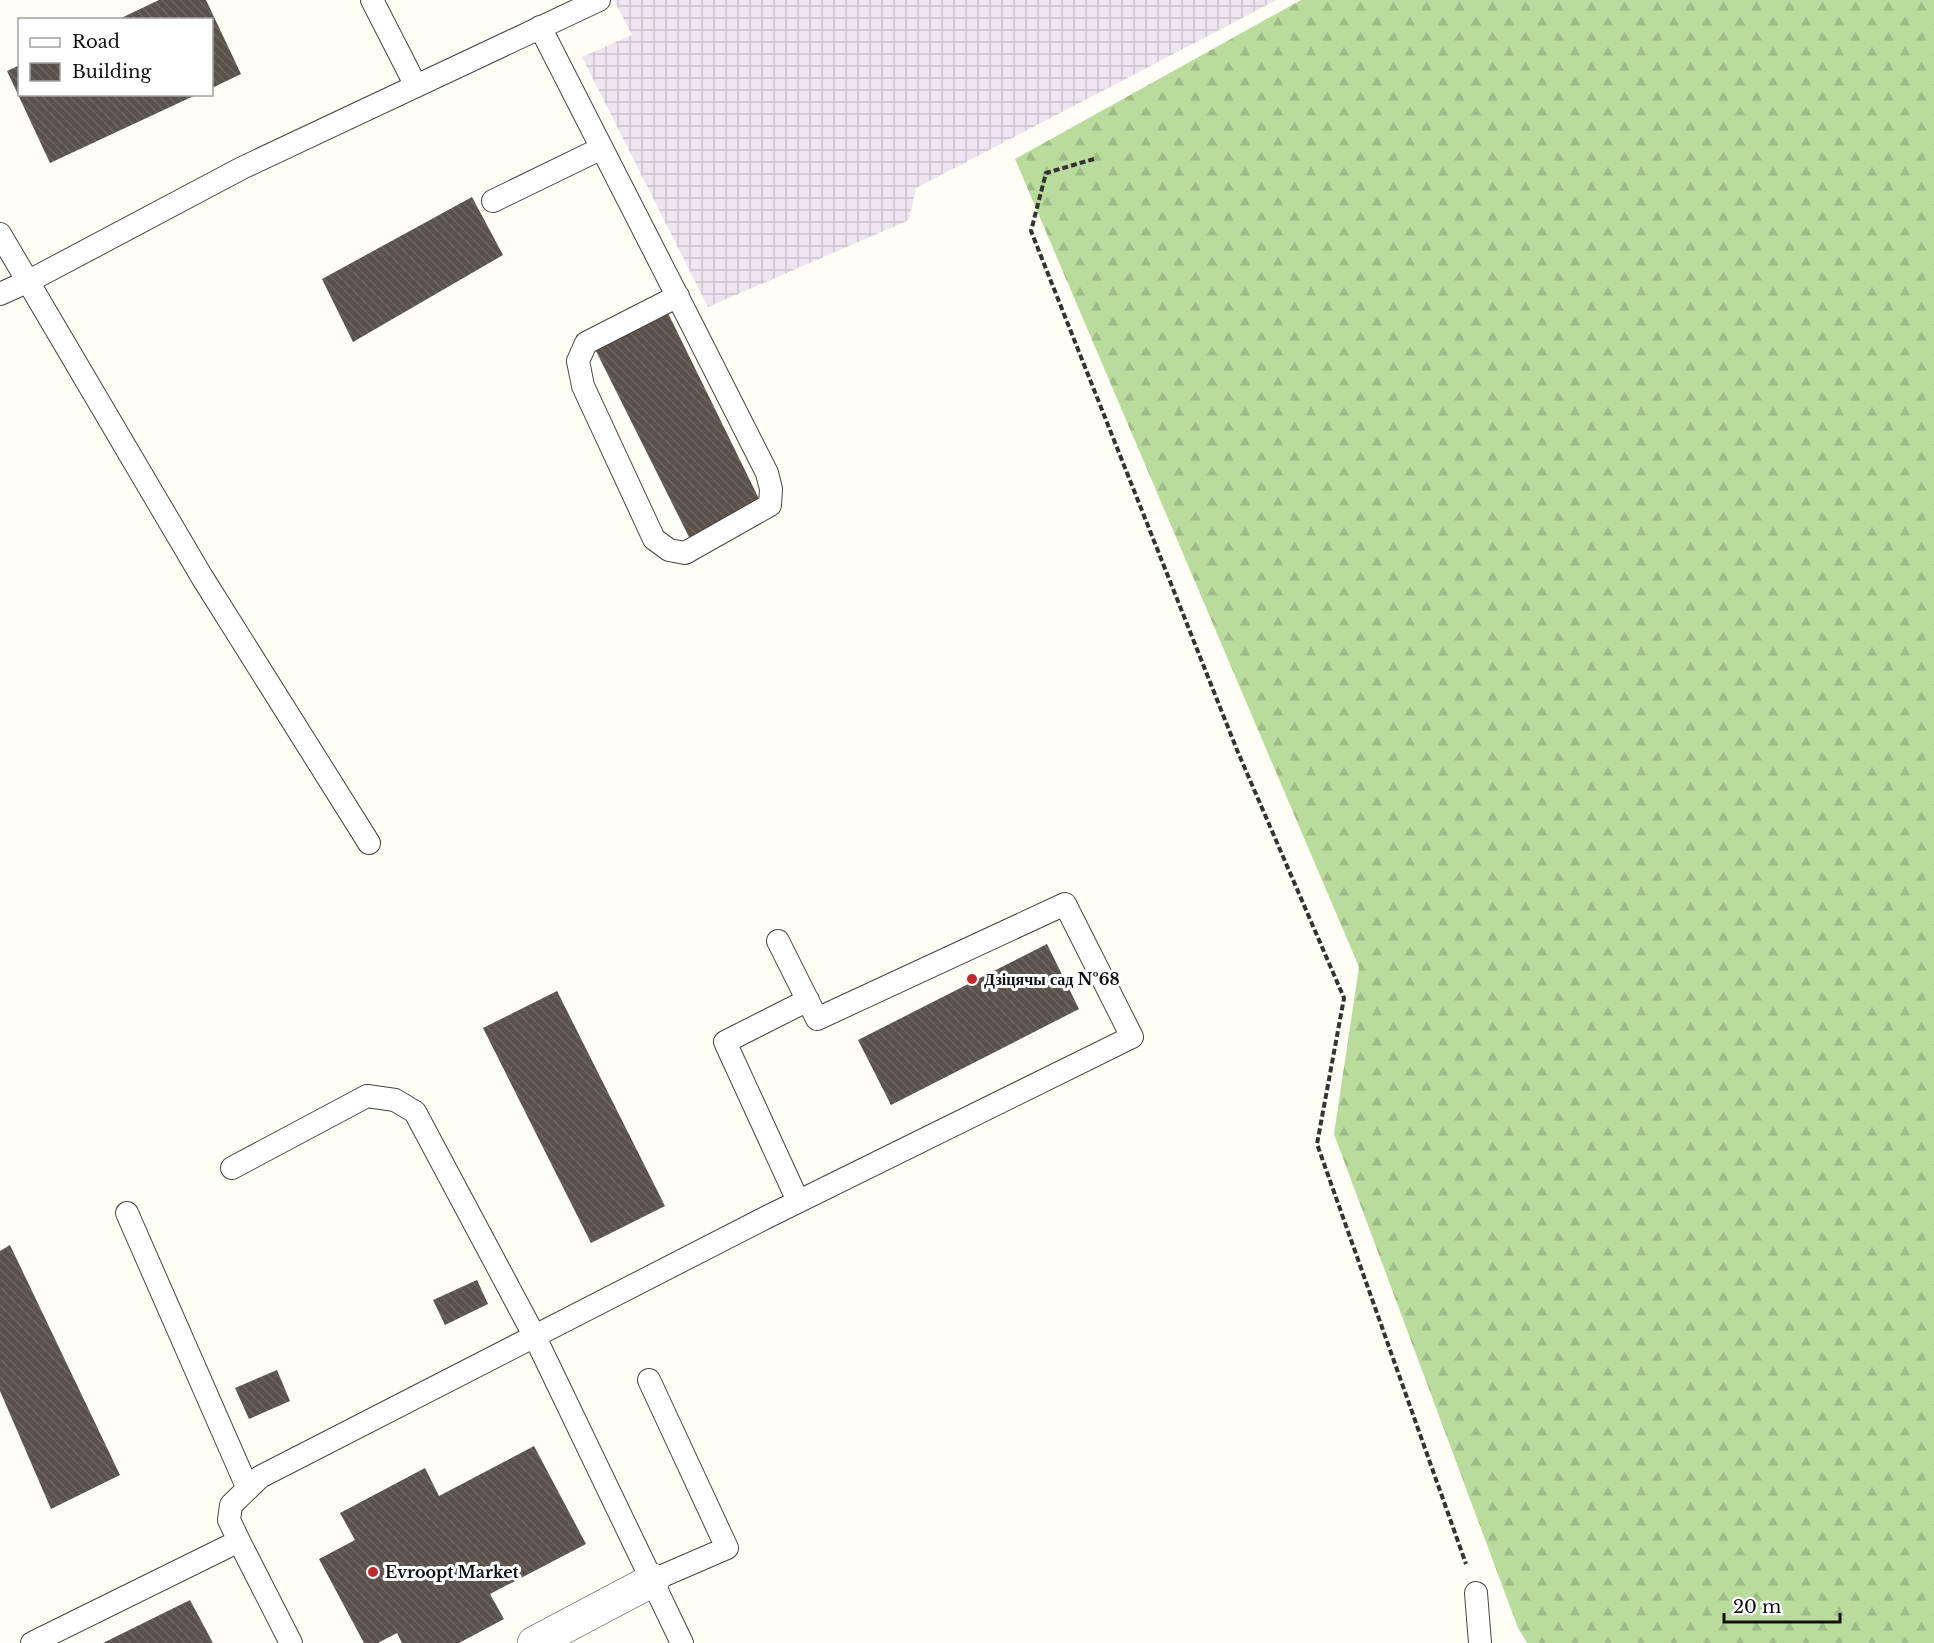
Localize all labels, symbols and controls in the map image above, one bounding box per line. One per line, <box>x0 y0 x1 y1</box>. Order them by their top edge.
legend <box>18 18 213 96</box>
text: Road <box>72 31 120 53</box>
text: Building <box>72 61 151 83</box>
place label: Дзіцячы сад №68 <box>984 969 1120 989</box>
marker: Дзіцячы сад №68 <box>965 972 979 986</box>
place label: Evroopt Market <box>385 1562 520 1582</box>
marker: Evroopt Market <box>366 1565 380 1579</box>
scale bar <box>1724 1586 1840 1624</box>
text: 20 m <box>1733 1596 1781 1618</box>

